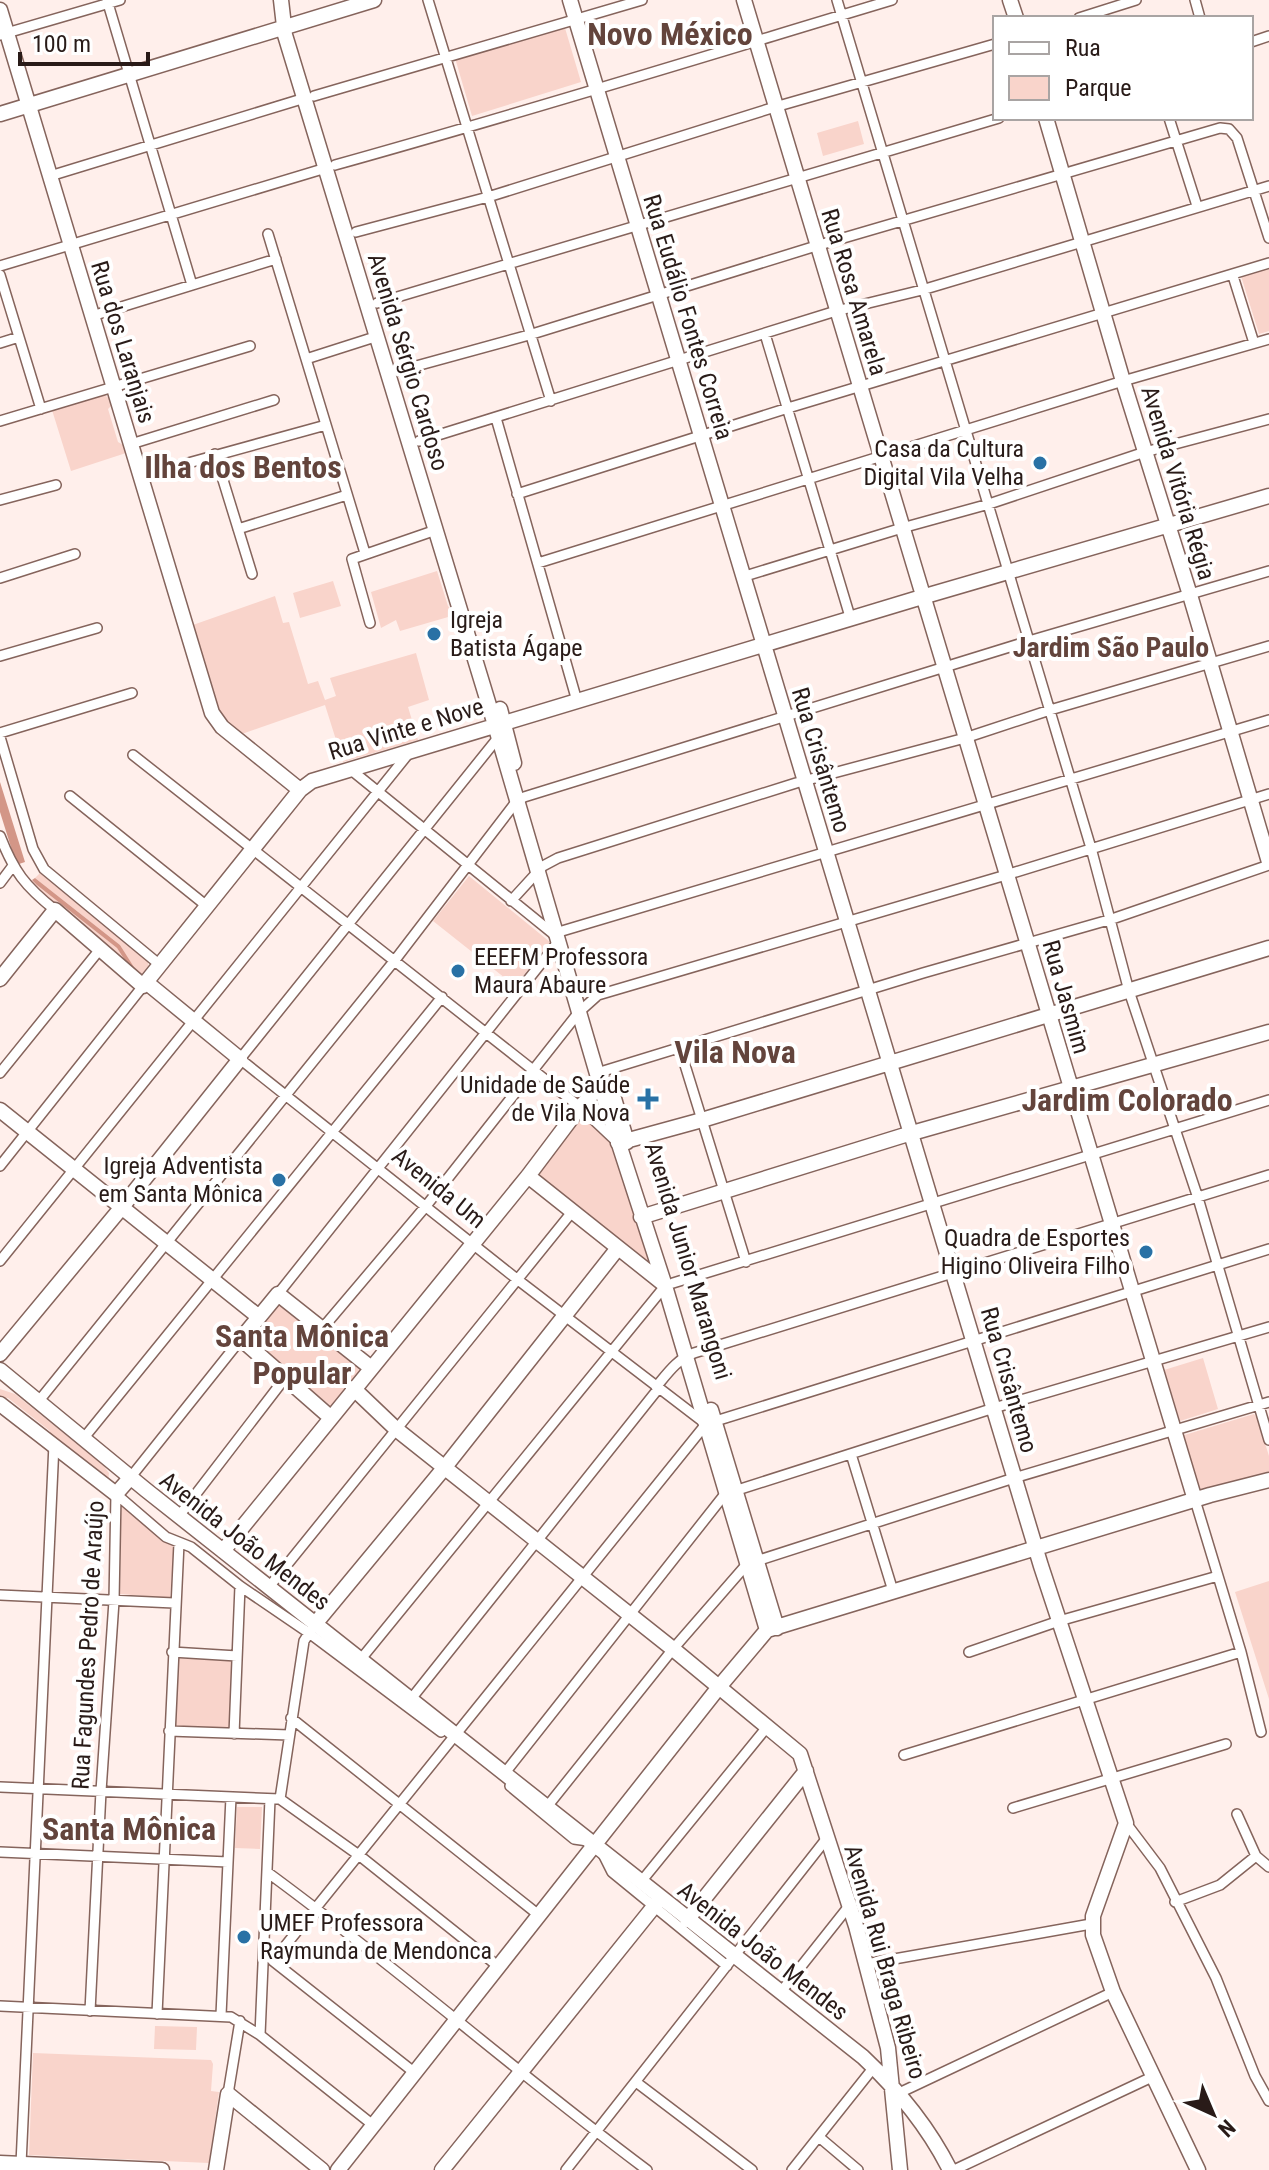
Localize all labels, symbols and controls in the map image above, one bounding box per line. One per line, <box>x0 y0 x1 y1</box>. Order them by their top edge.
district label: Novo México <box>587 15 753 53</box>
scale bar <box>20 16 148 66</box>
legend <box>993 16 1253 120</box>
text: 100 m <box>32 30 91 58</box>
text: Rua <box>1065 34 1101 62</box>
text: Parque <box>1065 74 1132 102</box>
street label: Rua Eudálio Fontes Correia <box>637 191 739 443</box>
street label: Rua Rosa Amarela <box>815 205 893 379</box>
street label: Avenida Sérgio Cardoso <box>362 250 454 474</box>
street label: Rua dos Laranjais <box>85 258 161 426</box>
street label: Avenida Vitória Régia <box>1135 383 1221 583</box>
place label: Casa da Cultura Digital Vila Velha <box>864 435 1024 491</box>
district label: Ilha dos Bentos <box>144 448 342 486</box>
marker: Casa da Cultura Digital Vila Velha <box>1031 454 1049 472</box>
place label: Igreja Batista Ágape <box>450 606 583 662</box>
marker: Igreja Batista Ágape <box>425 625 443 643</box>
district label: Jardim São Paulo <box>1013 631 1209 664</box>
street label: Rua Crisântemo <box>786 684 856 836</box>
street label: Rua Vinte e Nove <box>325 692 487 766</box>
street label: Rua Jasmim <box>1036 937 1096 1057</box>
place label: EEEFM Professora Maura Abaure <box>474 943 648 999</box>
marker: EEEFM Professora Maura Abaure <box>449 962 467 980</box>
district label: Vila Nova <box>674 1033 796 1071</box>
place label: Unidade de Saúde de Vila Nova <box>460 1071 630 1127</box>
district label: Jardim Colorado <box>1021 1081 1233 1119</box>
marker: Unidade de Saúde de Vila Nova <box>637 1088 659 1110</box>
street label: Avenida Junior Marangoni <box>639 1139 737 1383</box>
street label: Avenida Um <box>387 1142 491 1234</box>
place label: Igreja Adventista em Santa Mônica <box>99 1152 263 1208</box>
marker: Igreja Adventista em Santa Mônica <box>270 1171 288 1189</box>
place label: Quadra de Esportes Higino Oliveira Filho <box>941 1224 1130 1280</box>
marker: Quadra de Esportes Higino Oliveira Filho <box>1137 1243 1155 1261</box>
street label: Rua Crisântemo <box>975 1304 1043 1456</box>
district label: Santa Mônica Popular <box>215 1317 389 1392</box>
street label: Avenida João Mendes <box>154 1466 336 1616</box>
street label: Rua Fagundes Pedro de Araújo <box>66 1500 110 1790</box>
district label: Santa Mônica <box>42 1810 216 1848</box>
street label: Avenida Rui Braga Ribeiro <box>838 1842 932 2082</box>
street label: Avenida João Mendes <box>672 1876 854 2026</box>
place label: UMEF Professora Raymunda de Mendonca <box>260 1909 492 1965</box>
marker: UMEF Professora Raymunda de Mendonca <box>235 1928 253 1946</box>
north arrow <box>1173 2074 1253 2154</box>
text: N <box>1213 2114 1240 2142</box>

